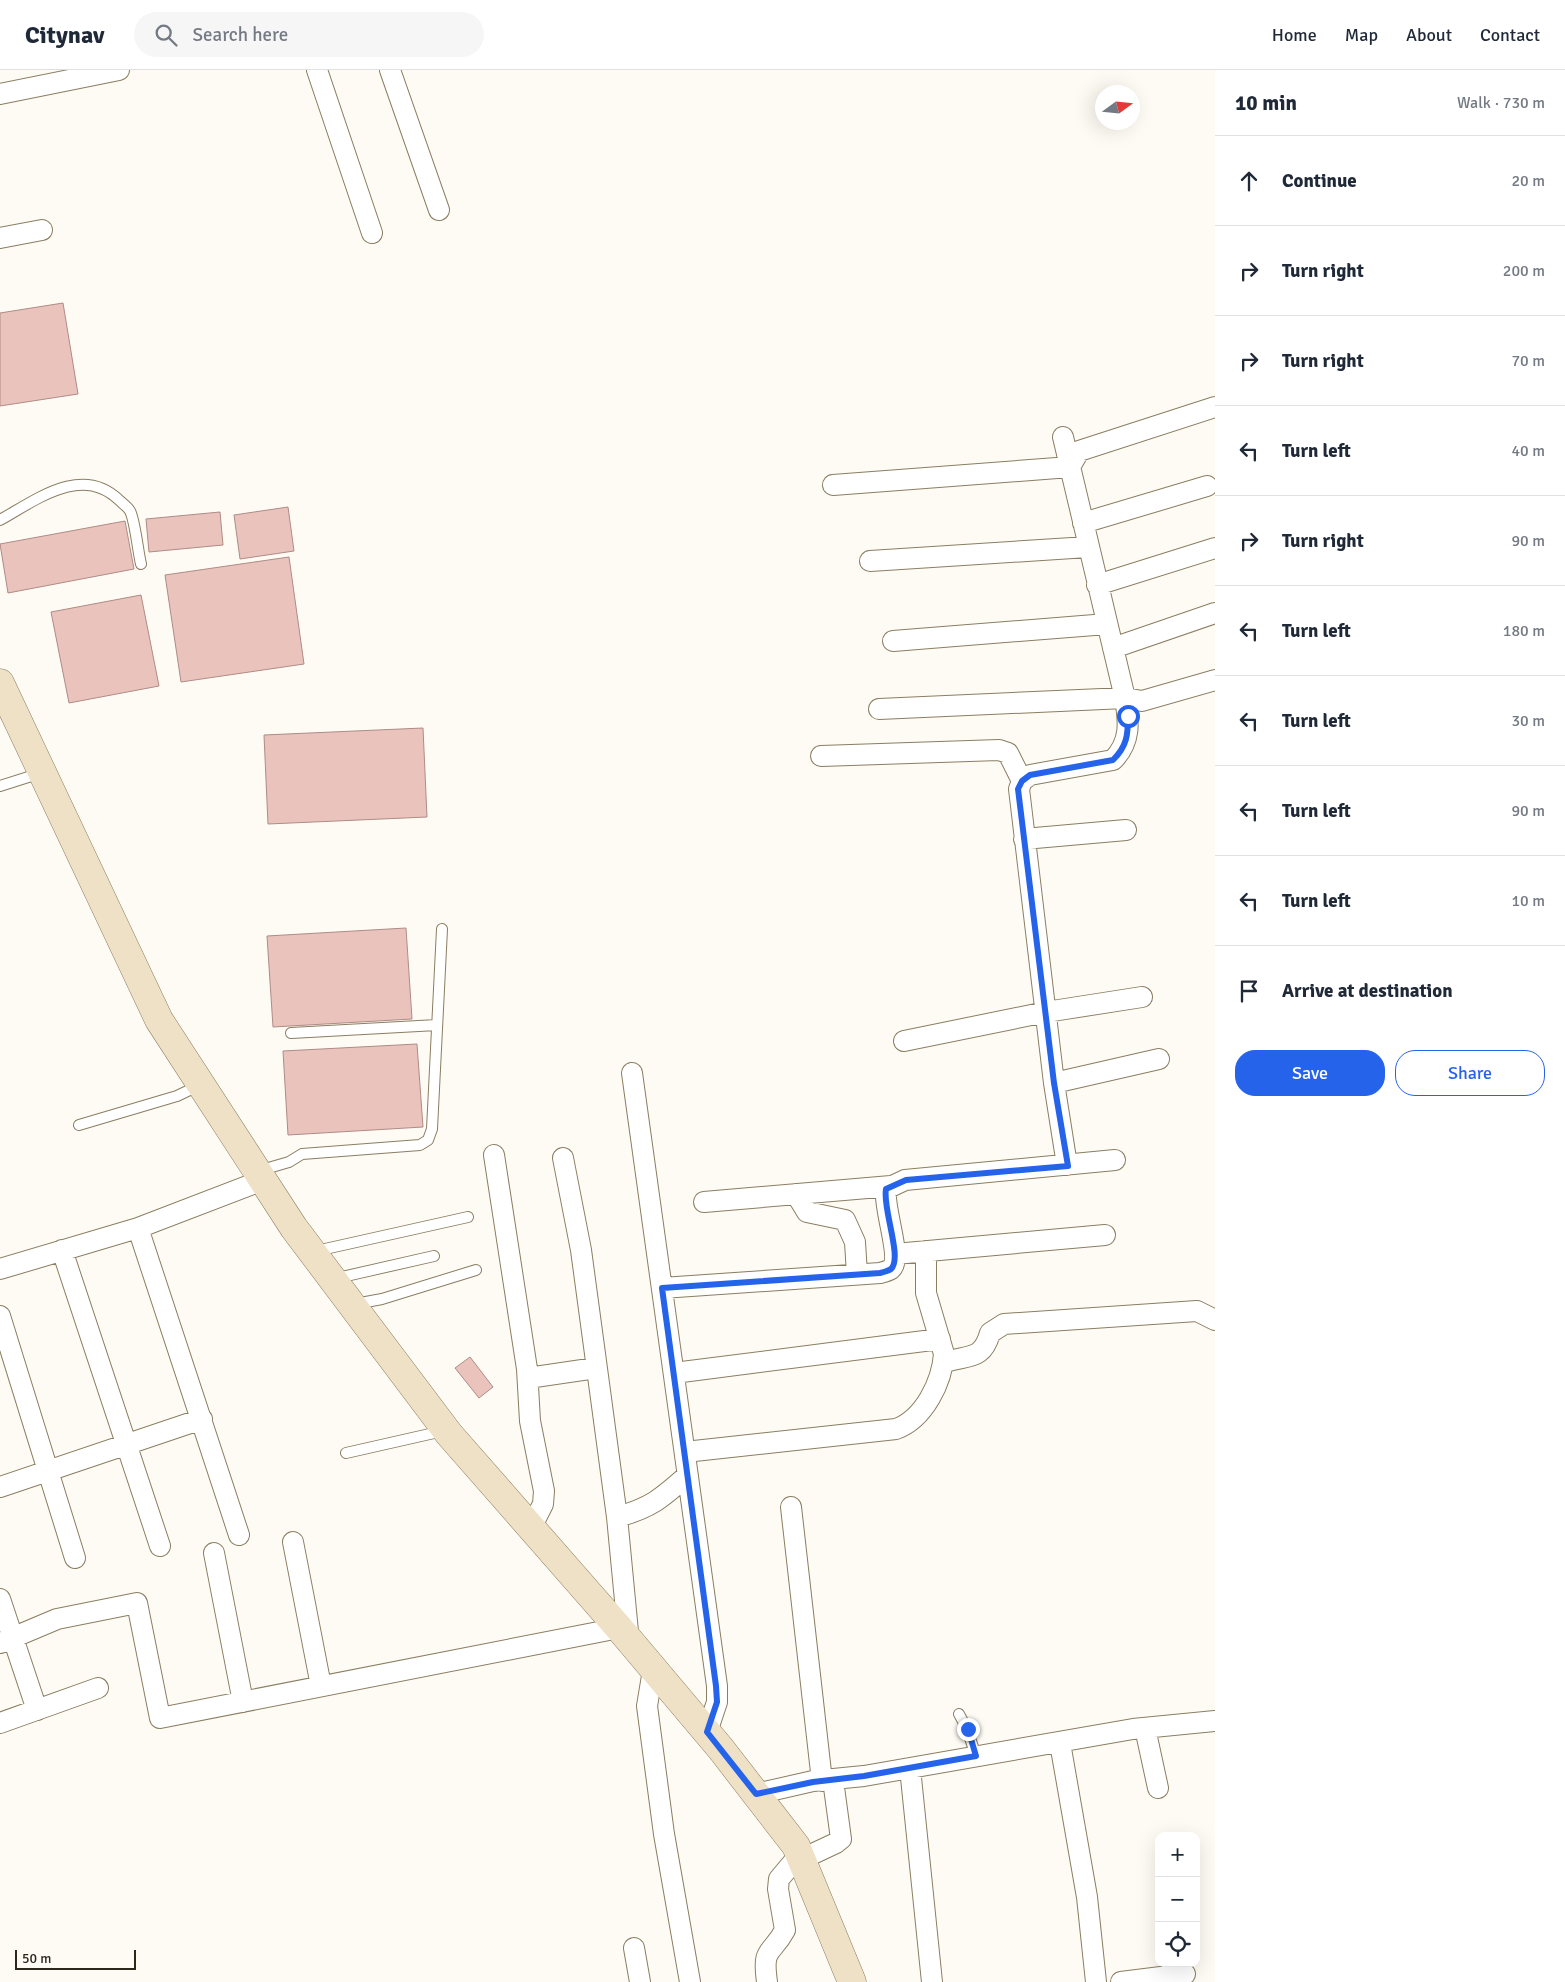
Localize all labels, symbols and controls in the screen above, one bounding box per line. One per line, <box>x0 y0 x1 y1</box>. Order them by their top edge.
search box <box>134 12 484 57</box>
text: Citynav <box>25 20 104 50</box>
icon: search <box>152 21 180 49</box>
text: Search here <box>192 23 288 47</box>
text: Home <box>1272 24 1317 46</box>
text: Map <box>1345 24 1378 46</box>
text: About <box>1406 24 1452 46</box>
text: Contact <box>1480 24 1540 46</box>
north arrow <box>1095 85 1140 130</box>
text: 10 min <box>1235 90 1297 116</box>
text: Walk · 730 m <box>1457 93 1545 113</box>
icon: ahead <box>1235 167 1263 195</box>
text: Continue <box>1282 169 1357 193</box>
text: 20 m <box>1511 171 1545 191</box>
icon: right <box>1235 257 1263 285</box>
text: Turn right <box>1282 259 1364 283</box>
text: 200 m <box>1503 261 1545 281</box>
icon: right <box>1235 347 1263 375</box>
text: Turn right <box>1282 349 1364 373</box>
text: 70 m <box>1511 351 1545 371</box>
icon: left <box>1235 437 1263 465</box>
text: Turn left <box>1282 439 1351 463</box>
text: 40 m <box>1511 441 1545 461</box>
icon: right <box>1235 527 1263 555</box>
text: Turn right <box>1282 529 1364 553</box>
text: 90 m <box>1511 531 1545 551</box>
icon: left <box>1235 617 1263 645</box>
text: Turn left <box>1282 619 1351 643</box>
text: 180 m <box>1503 621 1545 641</box>
route start <box>1117 705 1140 728</box>
icon: left <box>1235 707 1263 735</box>
text: Turn left <box>1282 709 1351 733</box>
text: 30 m <box>1511 711 1545 731</box>
icon: left <box>1235 797 1263 825</box>
text: Turn left <box>1282 799 1351 823</box>
text: 90 m <box>1511 801 1545 821</box>
icon: left <box>1235 887 1263 915</box>
text: Turn left <box>1282 889 1351 913</box>
text: 10 m <box>1511 891 1545 911</box>
icon: arrive <box>1235 977 1263 1005</box>
text: Arrive at destination <box>1282 979 1453 1003</box>
button: Save <box>1235 1050 1385 1096</box>
button: Share <box>1395 1050 1545 1096</box>
route end <box>957 1718 980 1741</box>
map controls <box>1155 1832 1200 1967</box>
button: + <box>1155 1832 1200 1877</box>
button: − <box>1155 1877 1200 1922</box>
button: locate <box>1155 1922 1200 1967</box>
scale bar <box>15 1947 136 1970</box>
text: 50 m <box>22 1950 51 1967</box>

